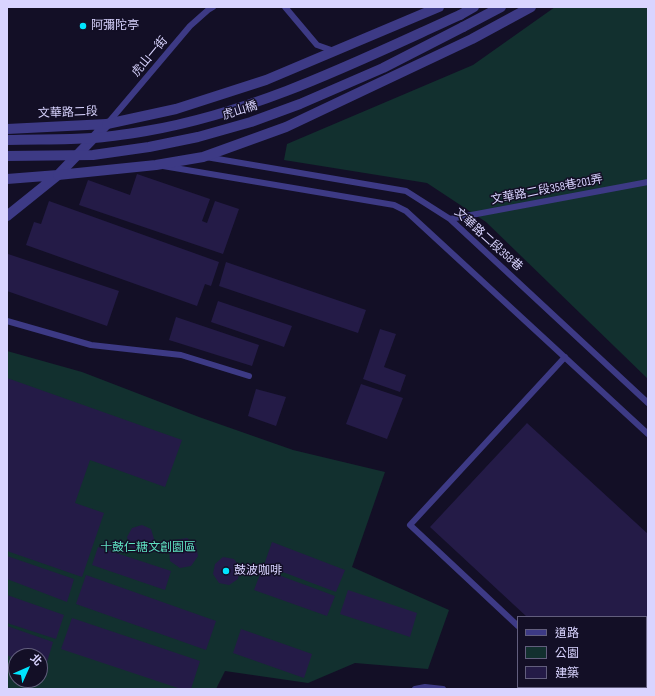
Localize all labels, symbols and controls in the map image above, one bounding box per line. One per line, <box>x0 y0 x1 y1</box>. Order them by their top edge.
place label: 阿彌陀亭 <box>91 19 139 33</box>
marker: 阿彌陀亭 <box>78 21 88 31</box>
street label: 虎山一街 <box>129 34 171 80</box>
street label: 虎山橋 <box>221 99 259 123</box>
street label: 文華路二段 <box>38 105 98 121</box>
street label: 文華路二段358巷201弄 <box>490 172 604 208</box>
street label: 文華路二段358巷 <box>451 206 525 274</box>
park label: 十鼓仁糖文創園區 <box>100 541 196 555</box>
place label: 鼓波咖啡 <box>234 564 282 578</box>
marker: 鼓波咖啡 <box>221 566 231 576</box>
legend <box>517 616 647 688</box>
text: 道路 <box>555 626 579 641</box>
text: 公園 <box>555 646 579 661</box>
north arrow <box>8 648 48 688</box>
text: 北 <box>28 651 45 668</box>
text: 建築 <box>555 666 579 681</box>

